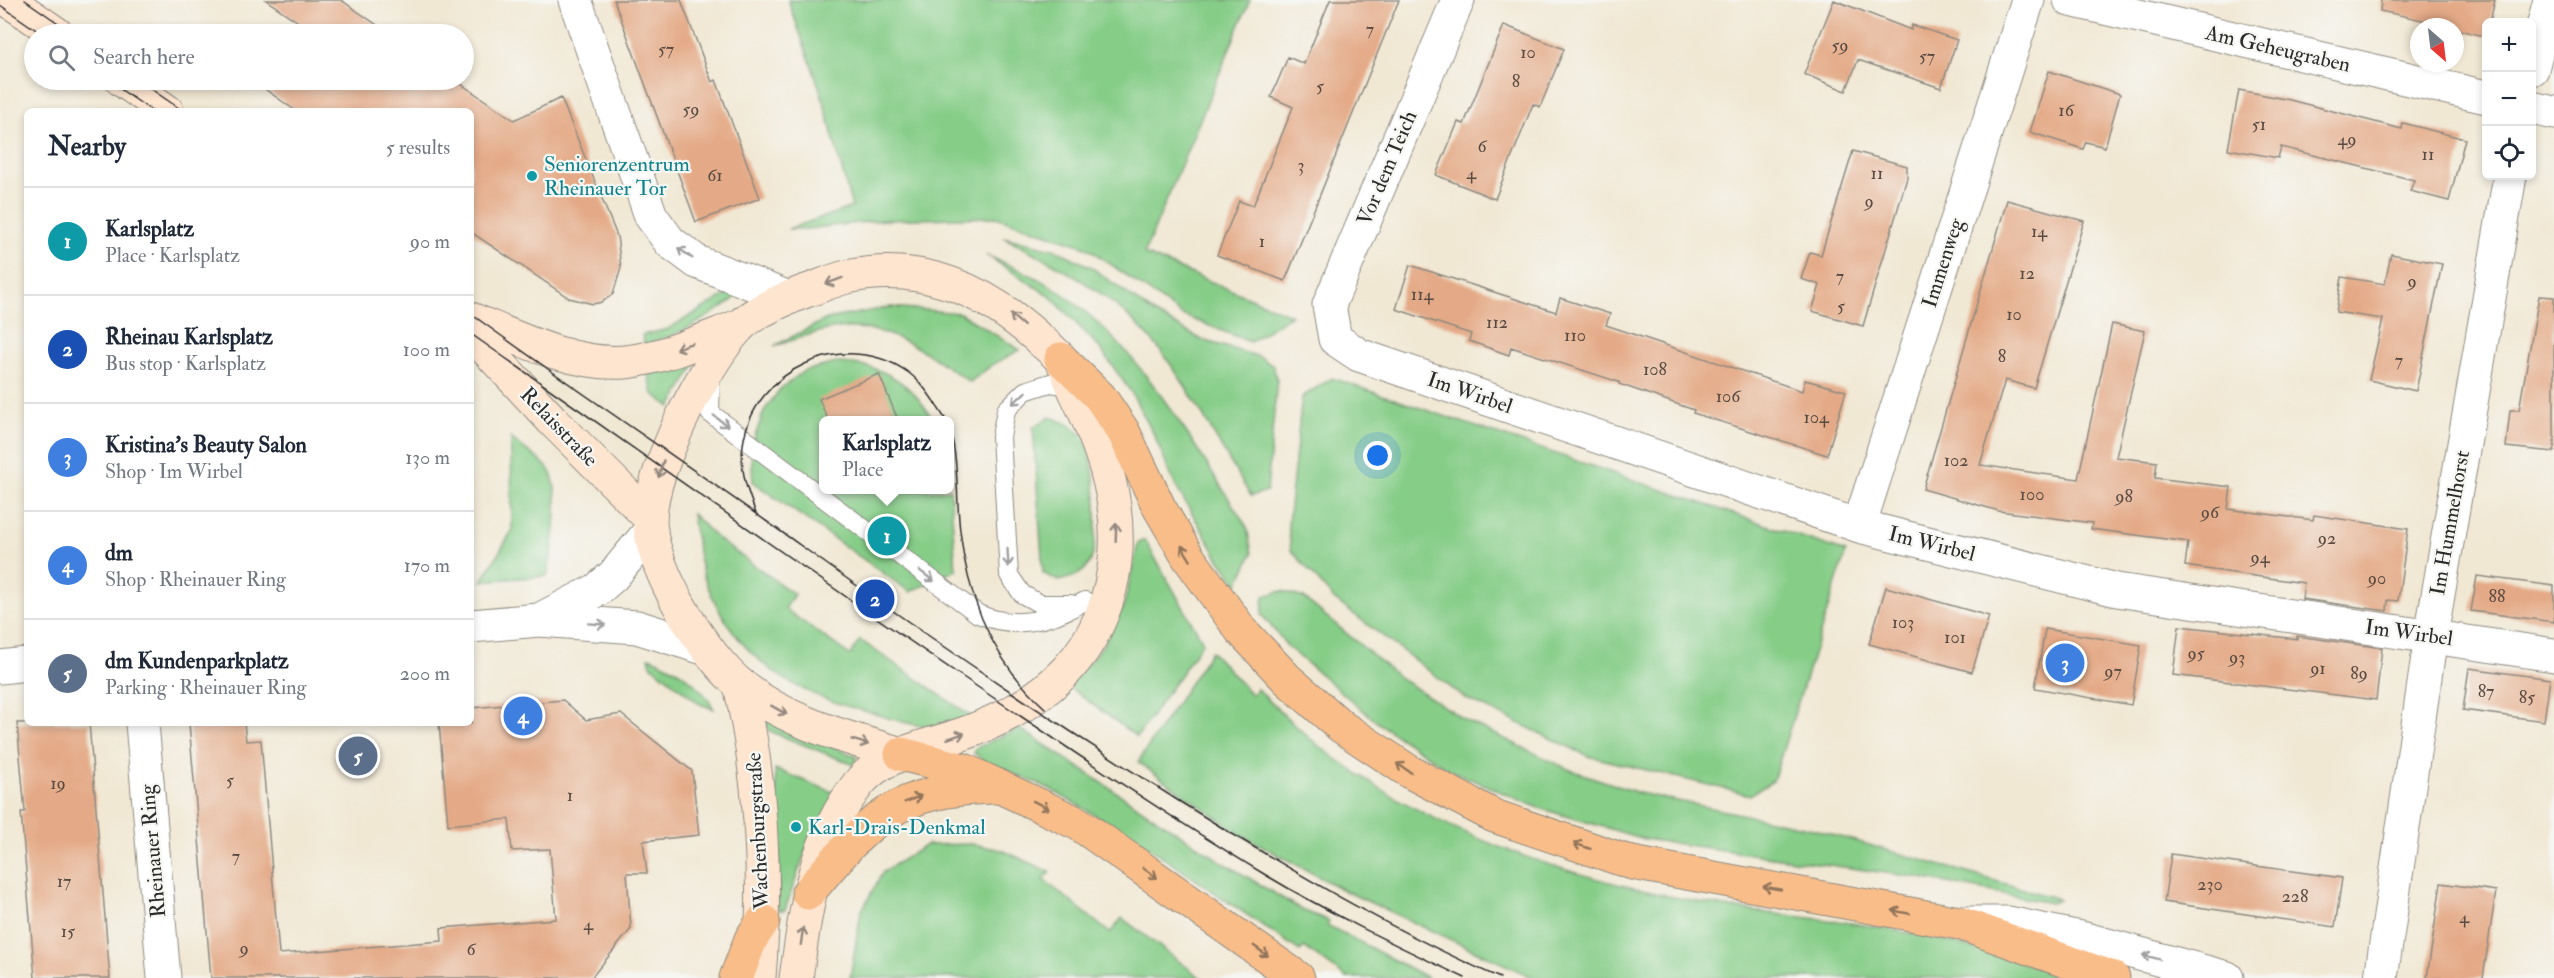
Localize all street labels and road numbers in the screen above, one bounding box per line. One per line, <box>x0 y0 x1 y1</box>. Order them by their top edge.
street label: Am Geheugraben <box>2202 19 2353 79</box>
street label: Vor dem Teich <box>1351 107 1423 229</box>
street label: Immenweg <box>1916 214 1970 311</box>
street label: Im Wirbel <box>1424 366 1517 420</box>
street label: Relaisstraße <box>514 381 604 473</box>
street label: Im Hummelhorst <box>2424 448 2476 598</box>
street label: Im Wirbel <box>1886 520 1979 568</box>
street label: Im Wirbel <box>2363 613 2455 653</box>
street label: Wachenburgstraße <box>740 752 776 911</box>
street label: Rheinauer Ring <box>134 783 172 919</box>

